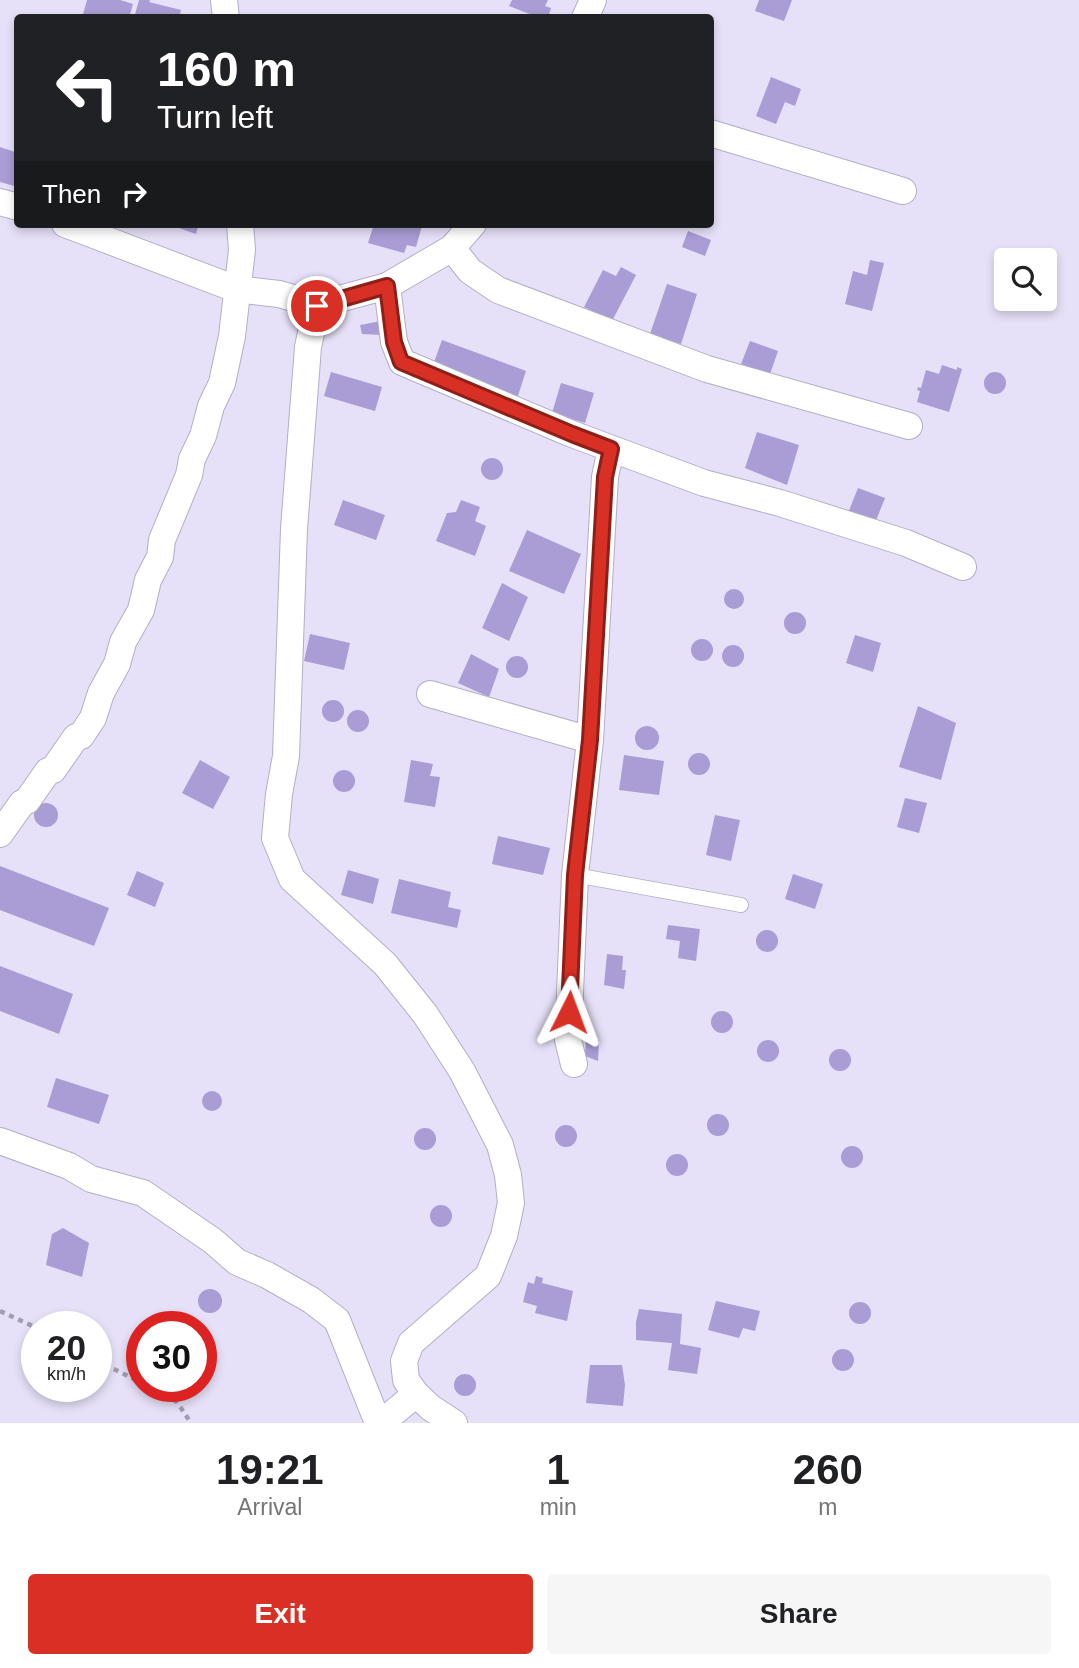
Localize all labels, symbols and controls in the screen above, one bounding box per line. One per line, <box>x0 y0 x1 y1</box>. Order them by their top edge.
icon: left <box>42 42 133 133</box>
text: 160 m <box>157 42 296 96</box>
text: Turn left <box>157 99 273 135</box>
icon: right <box>115 175 153 213</box>
text: Then <box>42 179 101 209</box>
map controls <box>994 248 1057 311</box>
button: search <box>994 248 1057 311</box>
pin <box>287 276 347 336</box>
icon: arrive <box>298 287 336 325</box>
position arrow <box>532 975 606 1049</box>
speed limit sign: 30 <box>126 1311 217 1402</box>
text: 20 <box>47 1328 86 1367</box>
text: km/h <box>47 1364 86 1384</box>
text: 19:21 <box>216 1446 324 1493</box>
text: 1 <box>546 1446 570 1493</box>
text: 260 <box>793 1446 863 1493</box>
text: Arrival <box>237 1494 302 1520</box>
text: min <box>540 1494 577 1520</box>
text: m <box>818 1494 837 1520</box>
button: Exit <box>28 1574 533 1654</box>
button: Share <box>547 1574 1051 1654</box>

